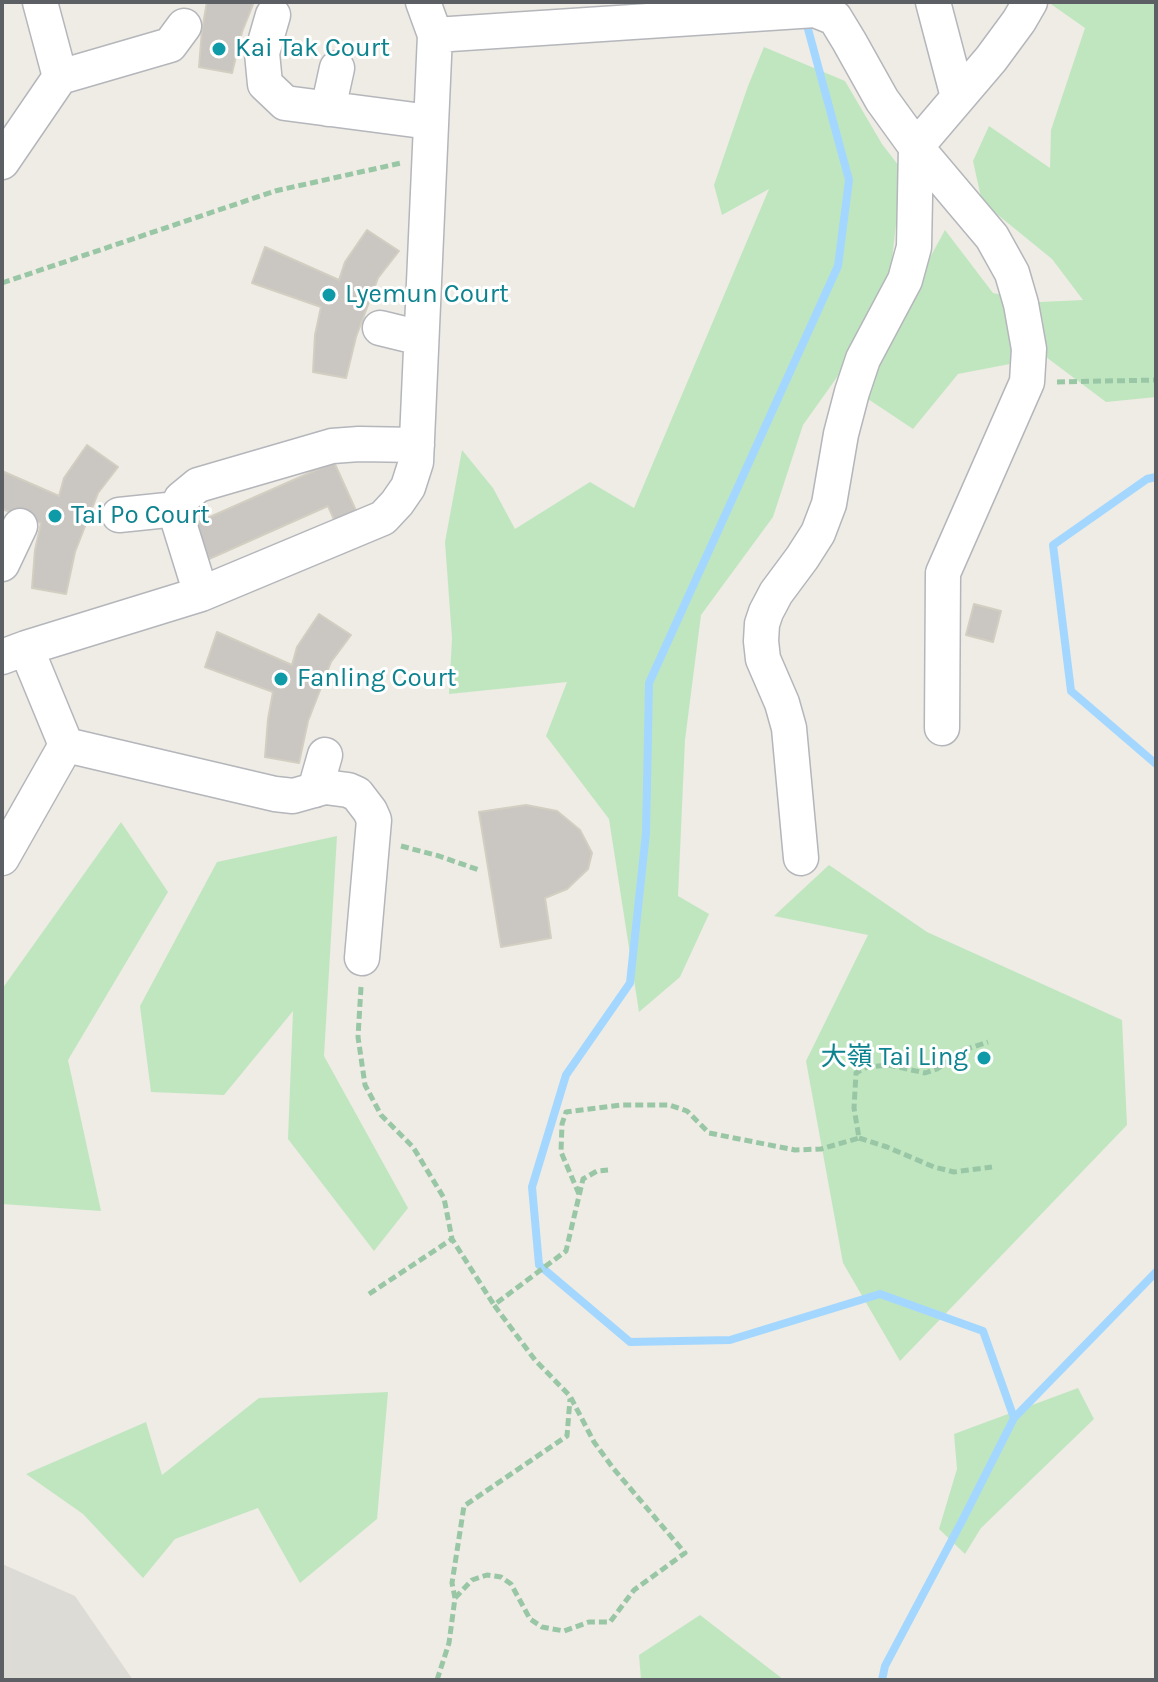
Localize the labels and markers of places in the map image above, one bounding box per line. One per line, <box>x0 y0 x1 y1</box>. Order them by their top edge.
place label: Kai Tak Court <box>235 33 390 65</box>
marker: Kai Tak Court <box>210 40 228 58</box>
place label: Lyemun Court <box>345 279 509 311</box>
marker: Lyemun Court <box>320 286 338 304</box>
place label: Tai Po Court <box>71 500 210 532</box>
marker: Tai Po Court <box>46 507 64 525</box>
place label: Fanling Court <box>297 663 457 695</box>
marker: Fanling Court <box>272 670 290 688</box>
place label: 大嶺 Tai Ling <box>821 1042 968 1074</box>
marker: 大嶺 Tai Ling <box>975 1049 993 1067</box>

